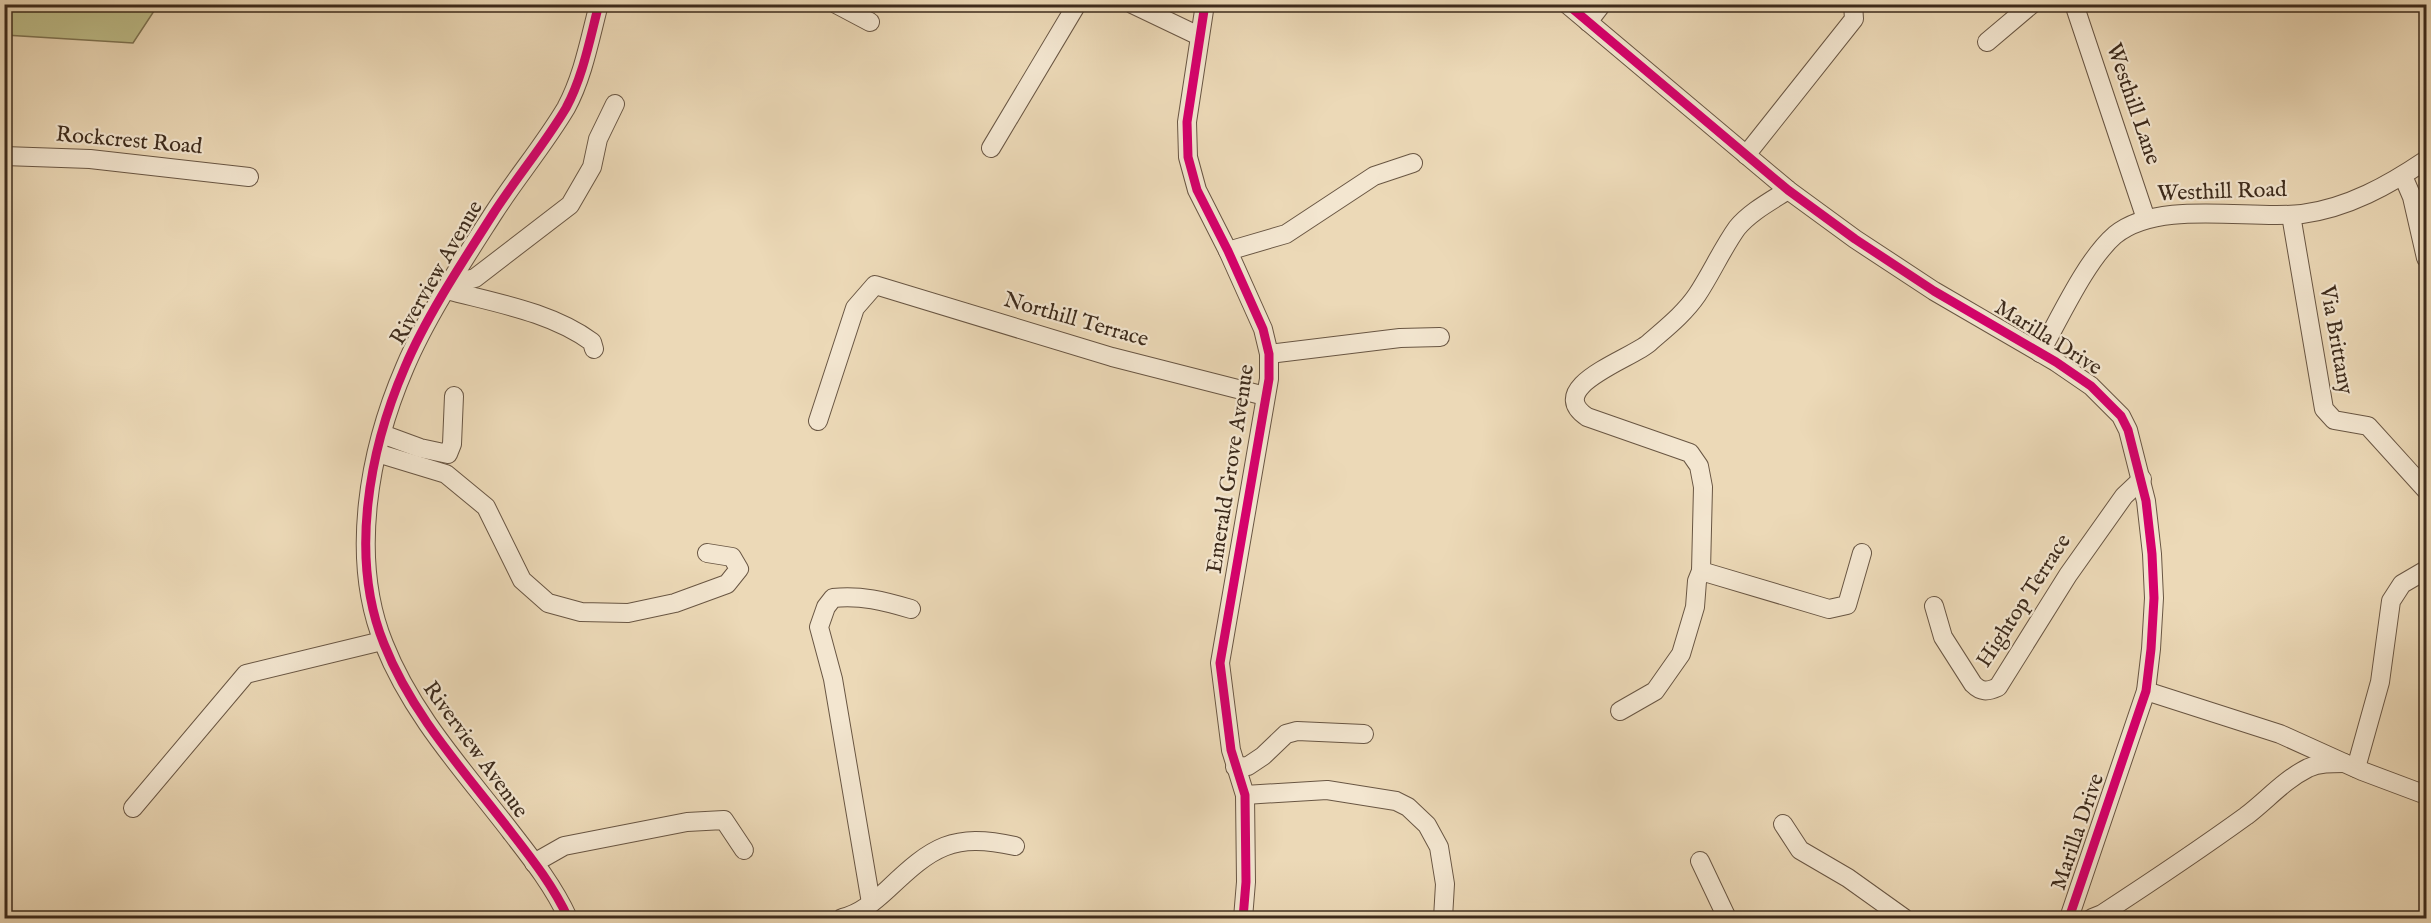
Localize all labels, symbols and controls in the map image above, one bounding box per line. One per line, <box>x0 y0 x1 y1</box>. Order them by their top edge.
street label: Westhill Lane <box>2099 40 2167 168</box>
street label: Rockcrest Road <box>55 121 204 161</box>
street label: Westhill Road <box>2157 176 2287 208</box>
street label: Riverview Avenue <box>384 196 490 350</box>
street label: Via Brittany <box>2312 282 2359 397</box>
street label: Northill Terrace <box>1000 286 1152 354</box>
street label: Marilla Drive <box>1989 294 2107 382</box>
street label: Emerald Grove Avenue <box>1201 362 1261 576</box>
street label: Hightop Terrace <box>1970 529 2078 673</box>
street label: Riverview Avenue <box>416 676 534 824</box>
street label: Marilla Drive <box>2045 770 2111 894</box>

